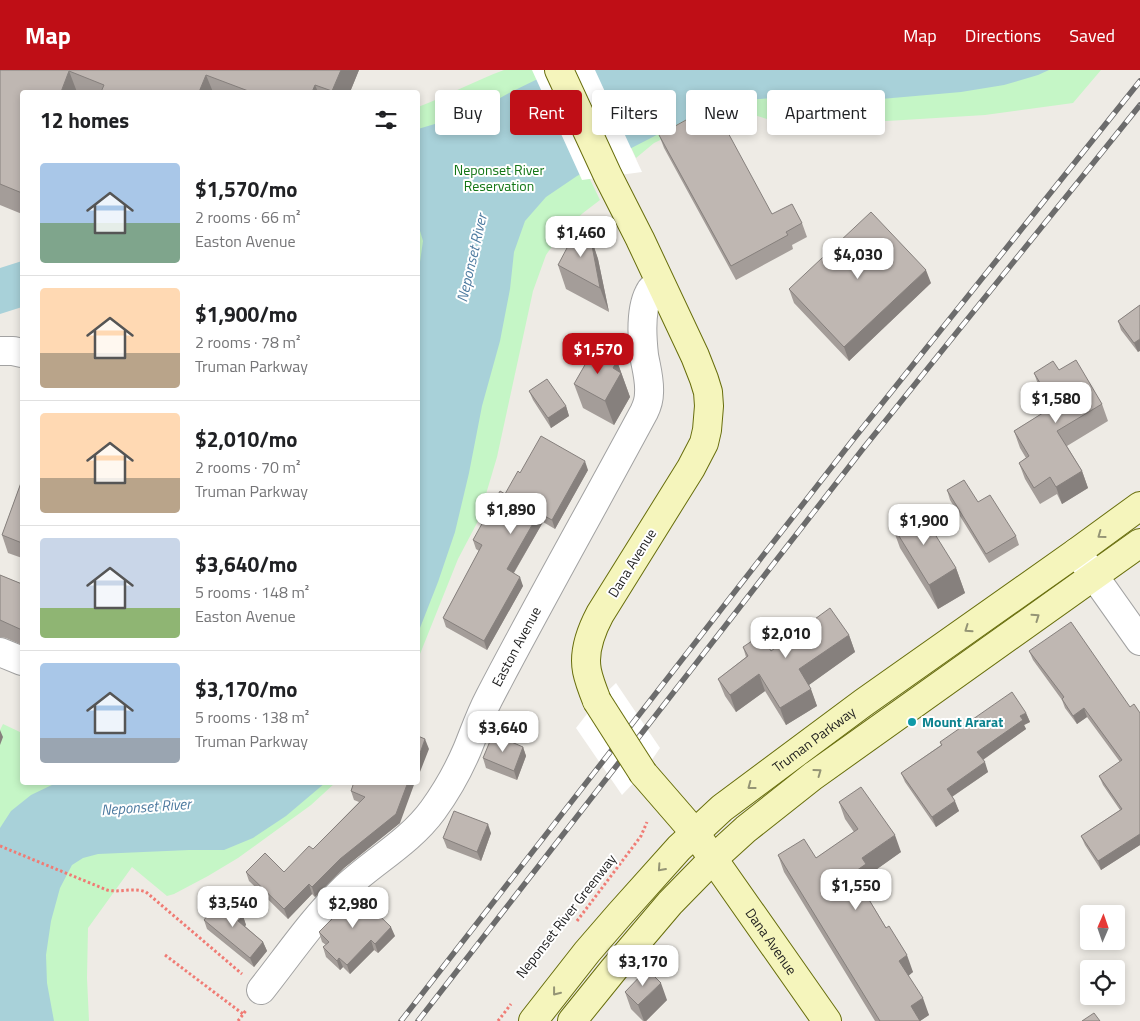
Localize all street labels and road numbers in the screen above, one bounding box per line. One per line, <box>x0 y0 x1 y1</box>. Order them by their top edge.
street label: Dana Avenue <box>602 524 661 601</box>
street label: Easton Avenue <box>486 602 546 690</box>
street label: Truman Parkway <box>768 701 860 777</box>
street label: Neponset River Greenway <box>510 849 621 982</box>
street label: Dana Avenue <box>741 903 802 979</box>

